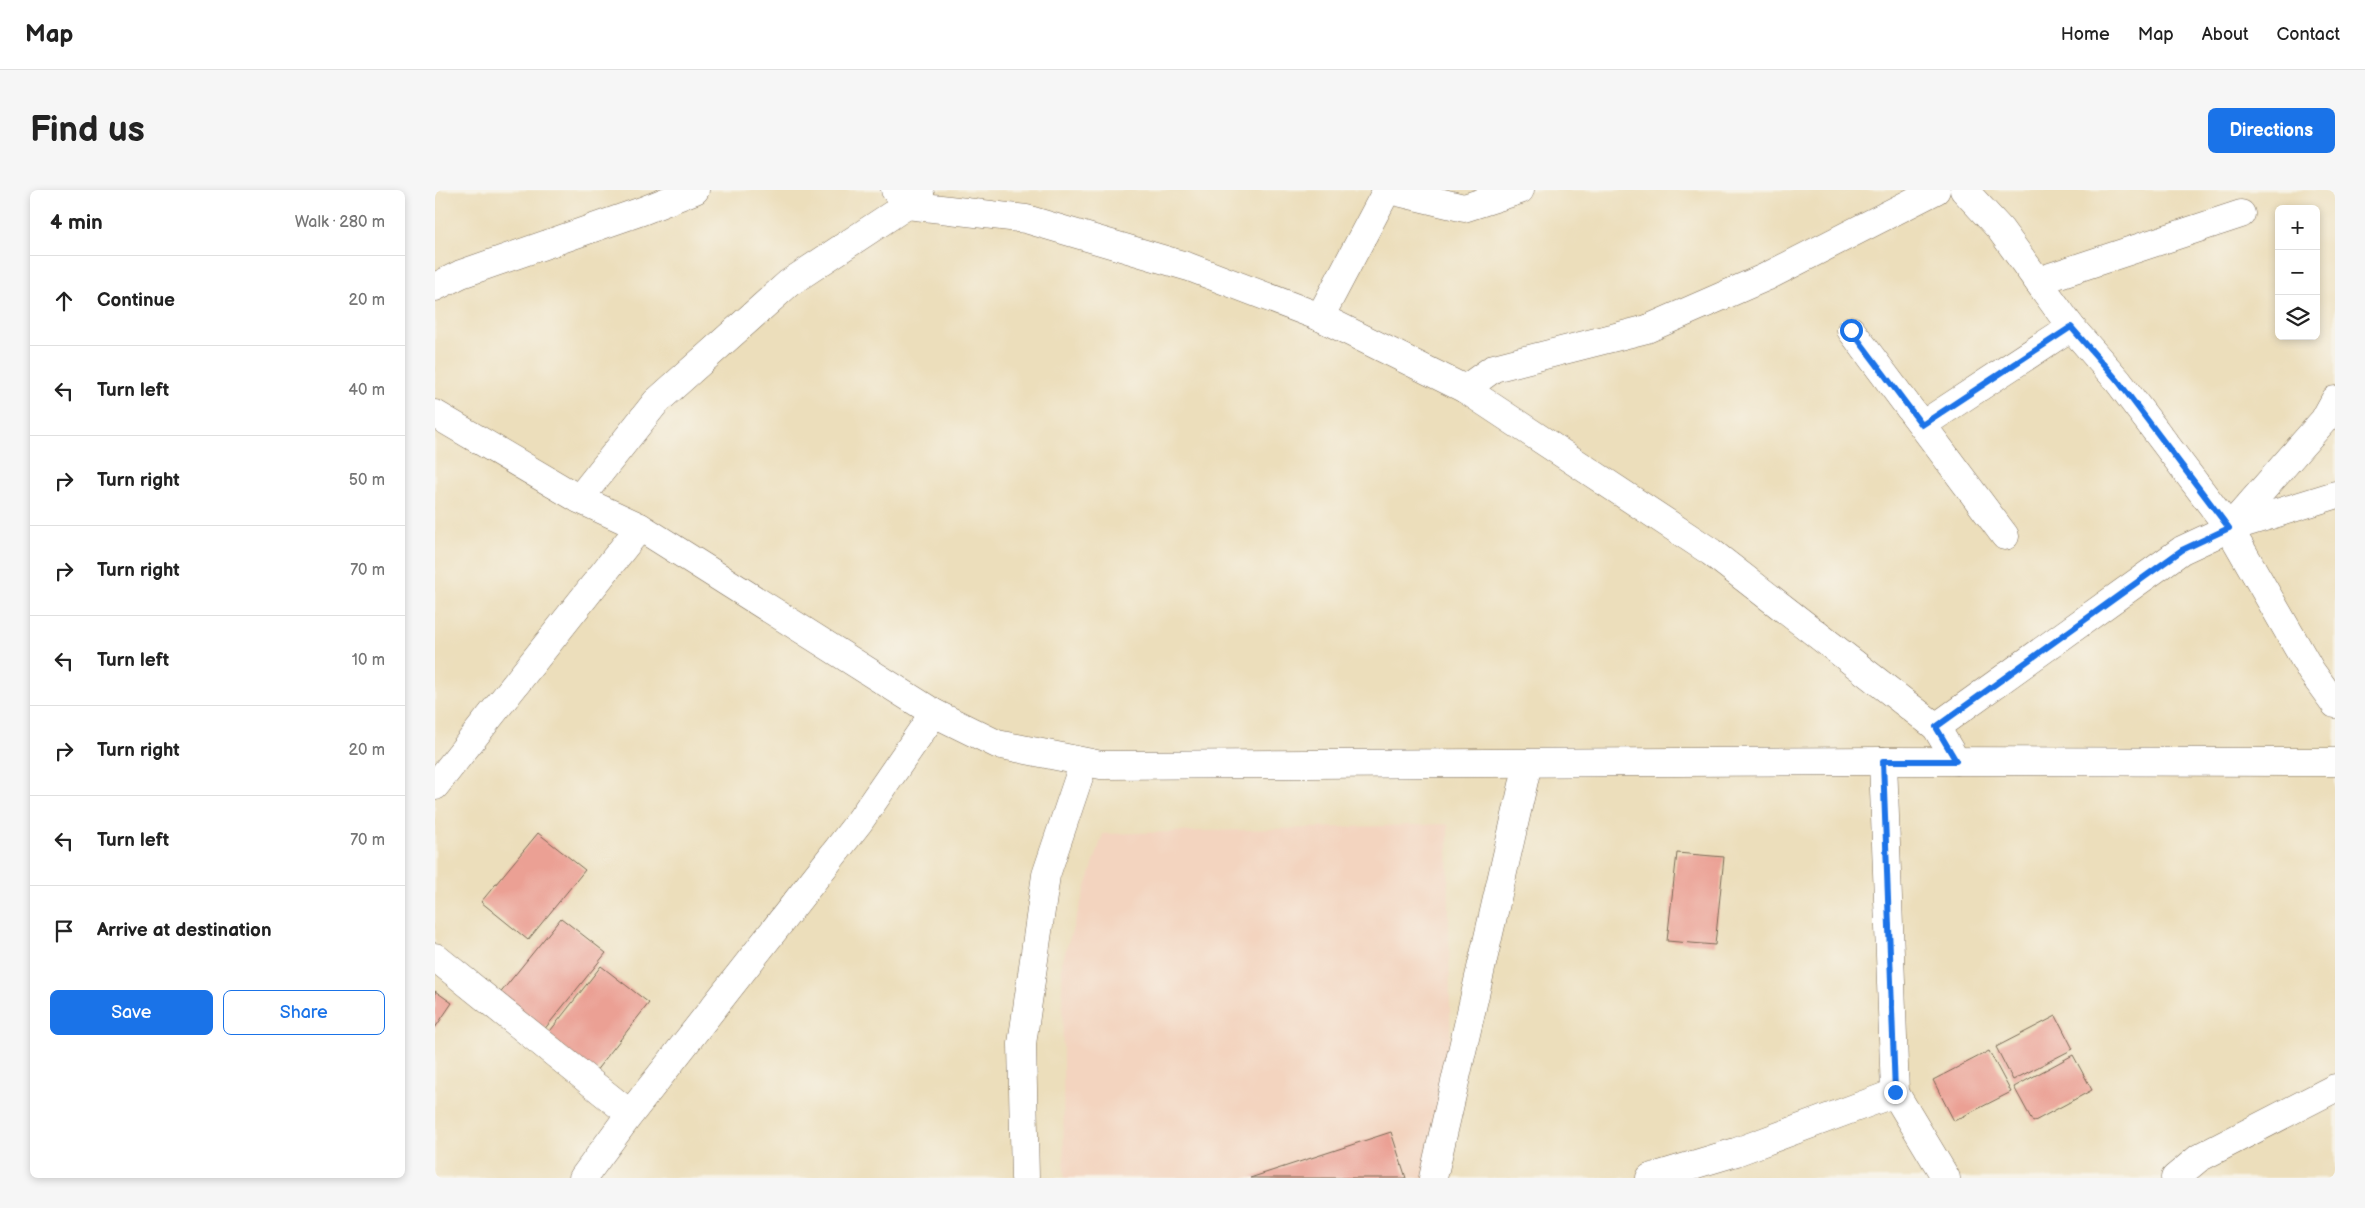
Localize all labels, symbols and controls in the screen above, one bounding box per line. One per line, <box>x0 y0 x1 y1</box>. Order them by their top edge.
text: Map <box>25 20 73 49</box>
text: Home <box>2061 24 2110 45</box>
text: Map <box>2138 24 2174 45</box>
text: About <box>2202 24 2249 45</box>
text: Contact <box>2277 24 2340 45</box>
button: Directions <box>2208 108 2335 153</box>
text: Find us <box>30 109 145 152</box>
map controls <box>2275 205 2320 340</box>
button: + <box>2275 205 2320 250</box>
text: 4 min <box>50 210 103 235</box>
text: Walk · 280 m <box>295 213 385 232</box>
button: − <box>2275 250 2320 295</box>
icon: ahead <box>50 287 78 315</box>
text: Continue <box>97 289 175 312</box>
text: 20 m <box>349 291 385 310</box>
button: layers <box>2275 295 2320 340</box>
route start <box>1840 319 1863 342</box>
icon: left <box>50 377 78 405</box>
text: Turn left <box>97 379 169 402</box>
text: 40 m <box>348 381 385 400</box>
icon: right <box>50 467 78 495</box>
text: Turn right <box>97 469 180 492</box>
text: 50 m <box>349 471 385 490</box>
icon: right <box>50 557 78 585</box>
text: Turn right <box>97 559 180 582</box>
text: 70 m <box>350 561 385 580</box>
icon: left <box>50 647 78 675</box>
text: Turn left <box>97 649 169 672</box>
text: 10 m <box>352 651 385 670</box>
icon: right <box>50 737 78 765</box>
text: Turn right <box>97 739 180 762</box>
text: 20 m <box>349 741 385 760</box>
icon: left <box>50 827 78 855</box>
text: Turn left <box>97 829 169 852</box>
text: 70 m <box>350 831 385 850</box>
icon: arrive <box>50 917 78 945</box>
text: Arrive at destination <box>97 919 272 942</box>
button: Save <box>50 990 213 1035</box>
button: Share <box>223 990 385 1035</box>
route end <box>1884 1081 1907 1104</box>

